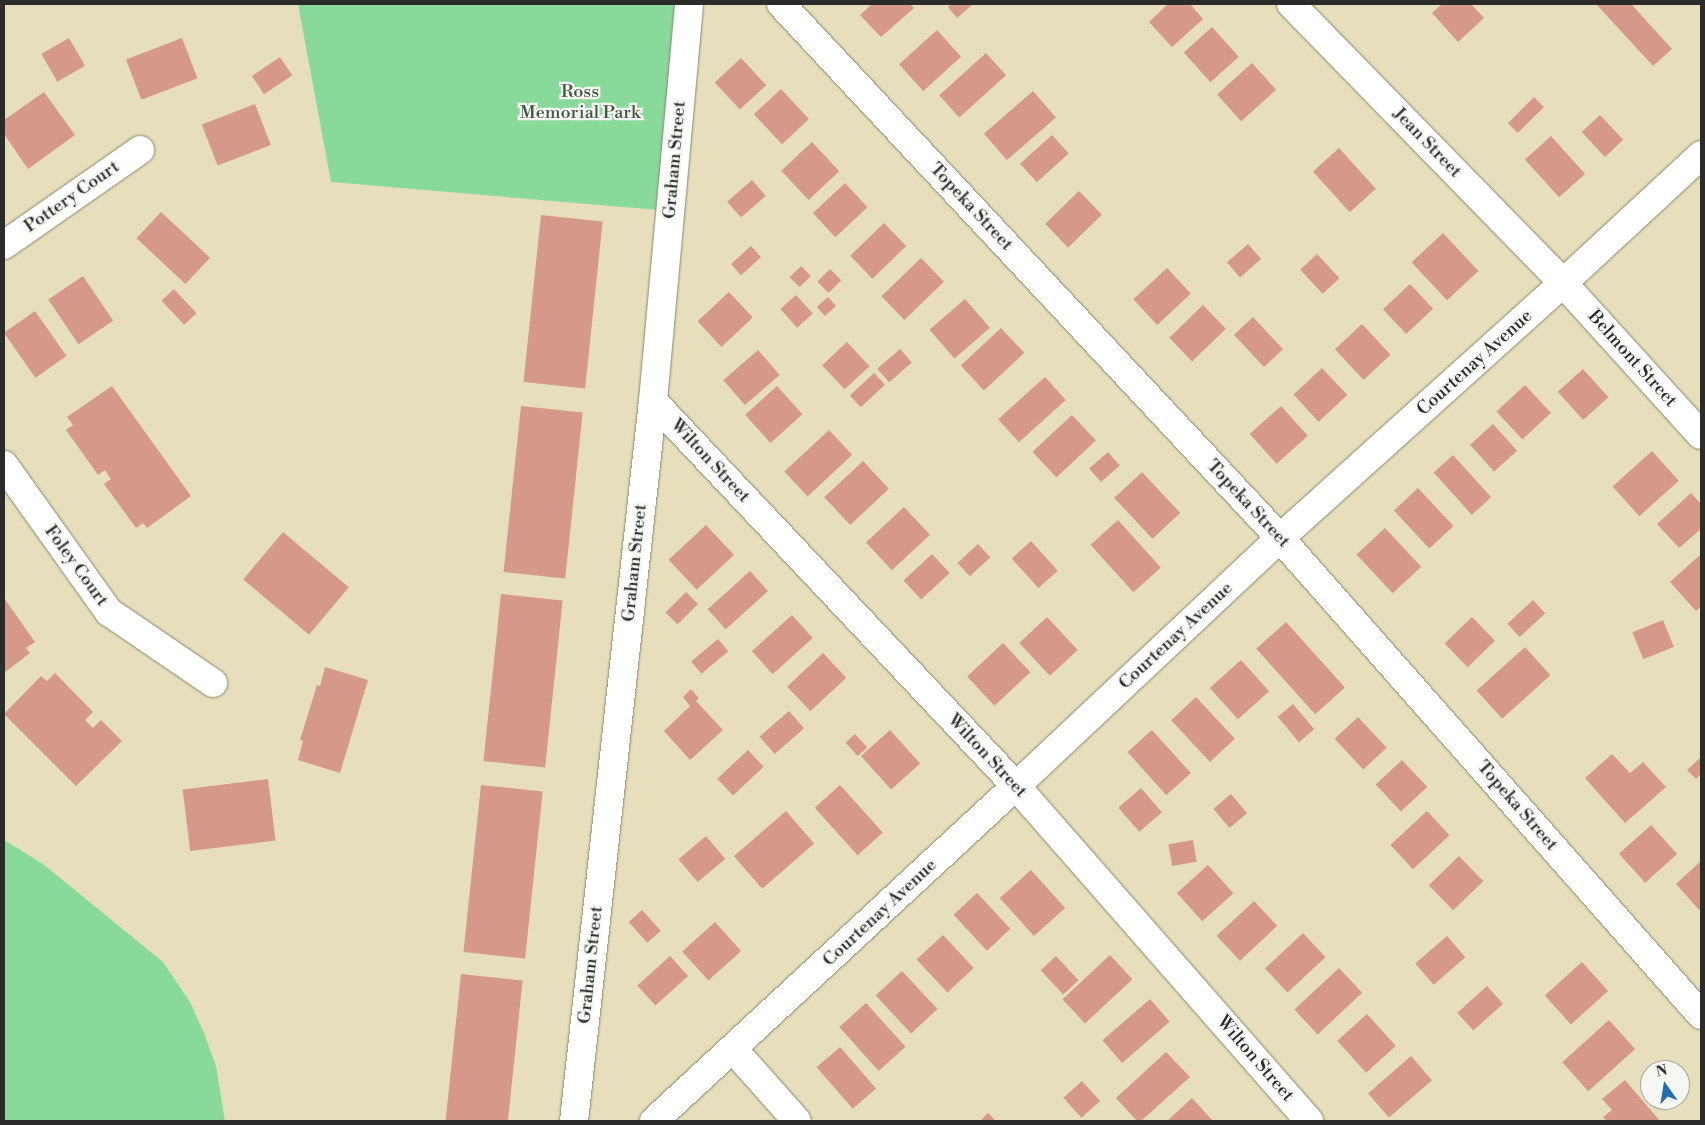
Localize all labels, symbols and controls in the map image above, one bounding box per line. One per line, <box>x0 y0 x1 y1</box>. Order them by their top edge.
park label: Ross Memorial Park <box>520 82 640 125</box>
street label: Graham Street <box>659 100 691 220</box>
street label: Jean Street <box>1388 103 1466 183</box>
street label: Pottery Court <box>20 156 124 238</box>
street label: Topeka Street <box>925 159 1017 255</box>
street label: Courtenay Avenue <box>1413 306 1537 420</box>
street label: Belmont Street <box>1583 306 1681 412</box>
street label: Wilton Street <box>666 415 754 507</box>
street label: Topeka Street <box>1202 456 1294 552</box>
street label: Graham Street <box>618 503 652 623</box>
street label: Foley Court <box>39 521 113 611</box>
street label: Courtenay Avenue <box>1115 578 1237 694</box>
street label: Wilton Street <box>943 710 1031 802</box>
street label: Topeka Street <box>1472 757 1562 855</box>
street label: Courtenay Avenue <box>819 855 941 971</box>
street label: Graham Street <box>574 905 608 1025</box>
street label: Wilton Street <box>1212 1012 1298 1106</box>
north arrow <box>1640 1060 1690 1110</box>
text: N <box>1654 1061 1669 1081</box>

